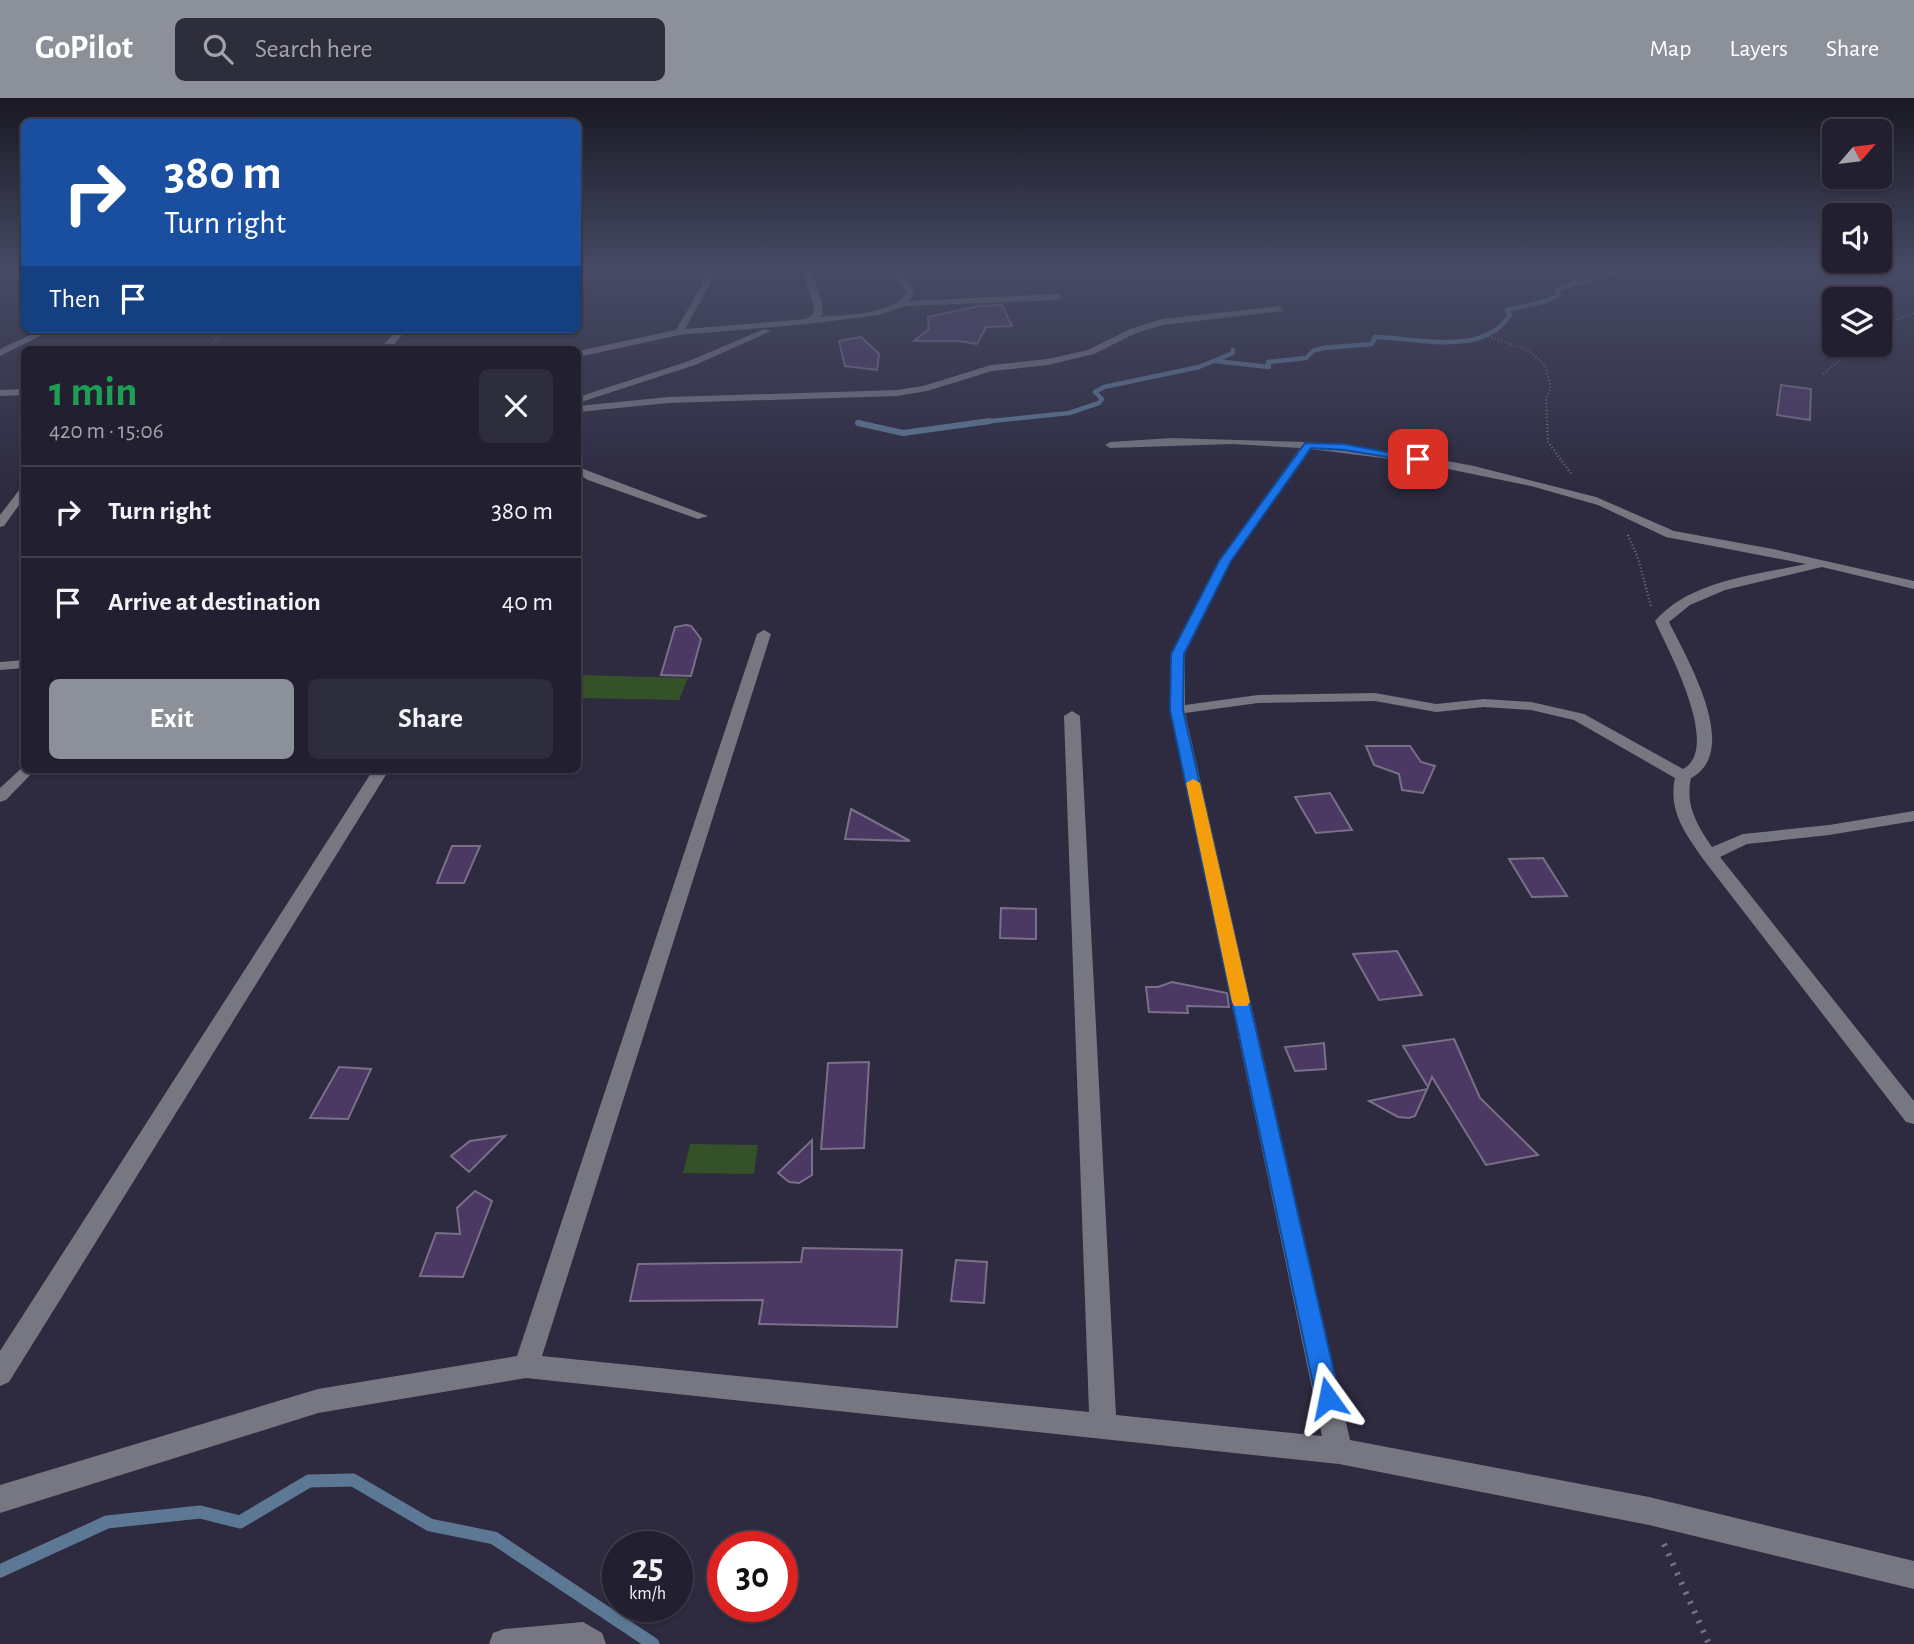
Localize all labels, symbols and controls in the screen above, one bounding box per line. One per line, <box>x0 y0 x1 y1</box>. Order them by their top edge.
search box <box>175 18 665 81</box>
icon: search <box>199 30 237 68</box>
text: GoPilot <box>35 32 133 65</box>
text: Search here <box>255 36 372 62</box>
text: Map <box>1649 37 1691 61</box>
text: Layers <box>1729 37 1788 61</box>
text: Share <box>1826 37 1879 61</box>
north arrow <box>1822 119 1892 189</box>
map controls <box>1822 119 1892 357</box>
icon: right <box>49 147 140 238</box>
text: 380 m <box>164 149 282 198</box>
button: sound <box>1822 203 1892 273</box>
text: Turn right <box>164 207 286 239</box>
icon: arrive <box>114 280 152 318</box>
text: Then <box>49 286 100 312</box>
button: layers <box>1822 287 1892 357</box>
button: close <box>479 369 553 443</box>
text: 1 min <box>49 371 138 413</box>
text: 420 m · 15:06 <box>49 420 163 443</box>
pin <box>1388 429 1448 489</box>
icon: arrive <box>1399 440 1437 478</box>
icon: right <box>49 493 87 531</box>
text: Turn right <box>108 498 211 524</box>
text: 380 m <box>491 498 553 524</box>
icon: arrive <box>49 584 87 622</box>
text: Arrive at destination <box>108 589 321 615</box>
text: 40 m <box>502 589 553 615</box>
button: Exit <box>49 679 294 759</box>
button: Share <box>308 679 553 759</box>
position arrow <box>1291 1361 1365 1435</box>
speed limit sign: 30 <box>707 1531 798 1622</box>
text: 25 <box>632 1550 663 1585</box>
text: km/h <box>629 1585 666 1603</box>

